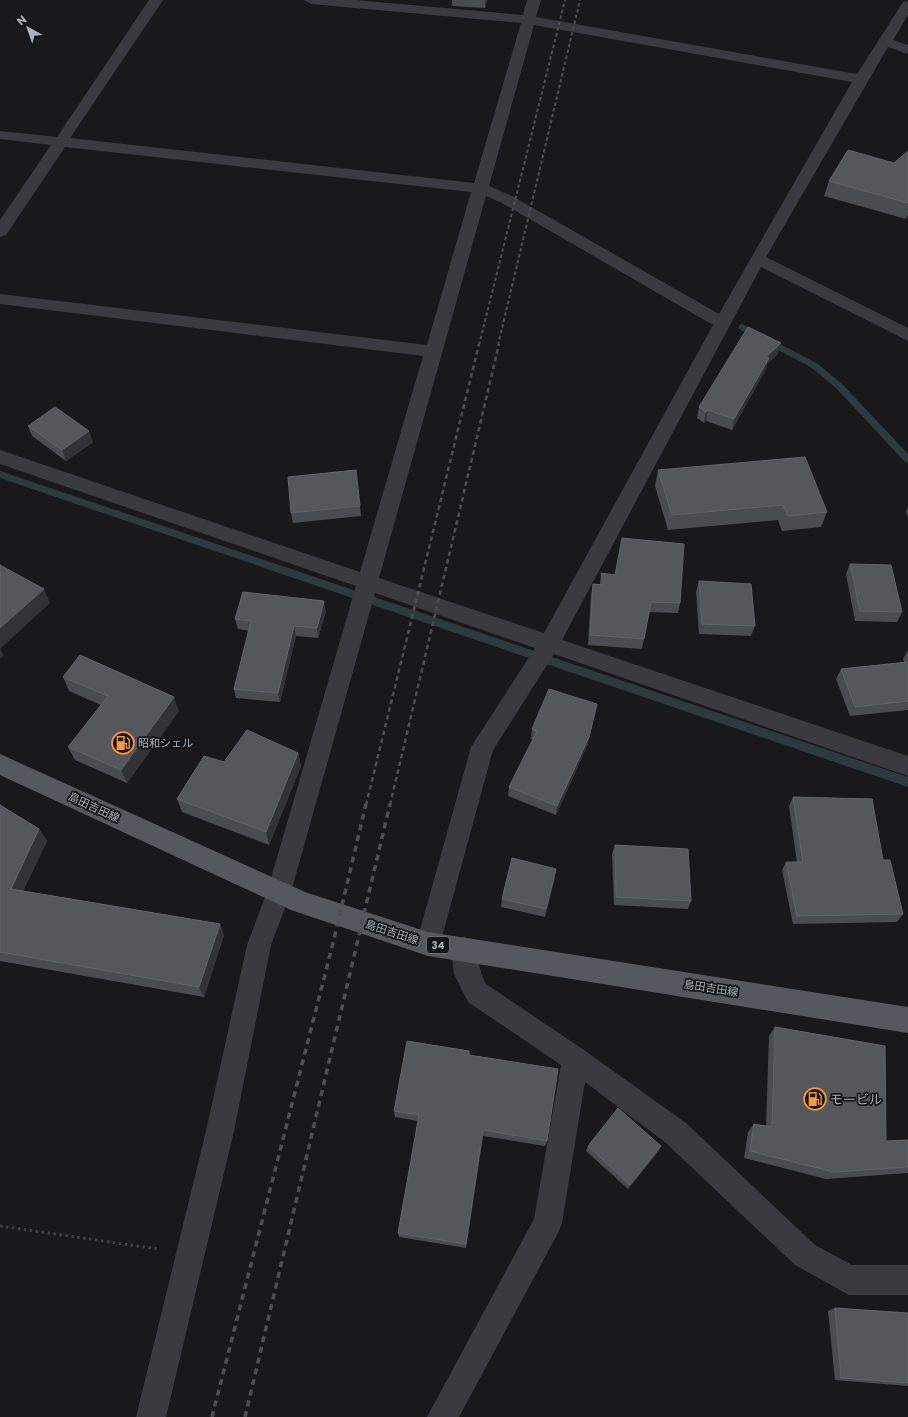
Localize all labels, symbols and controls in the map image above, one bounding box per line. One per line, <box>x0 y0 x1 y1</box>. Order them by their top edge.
north arrow <box>8 8 48 48</box>
text: N <box>13 12 30 29</box>
fuel station icon: 昭和シェル <box>110 730 136 756</box>
place label: 昭和シェル <box>138 735 193 751</box>
street label: 島田吉田線 <box>66 788 122 826</box>
street label: 島田吉田線 <box>363 916 421 948</box>
road number: 34 <box>427 937 449 953</box>
street label: 島田吉田線 <box>683 976 739 1000</box>
fuel station icon: モービル <box>802 1086 828 1112</box>
place label: モービル <box>830 1090 882 1109</box>

